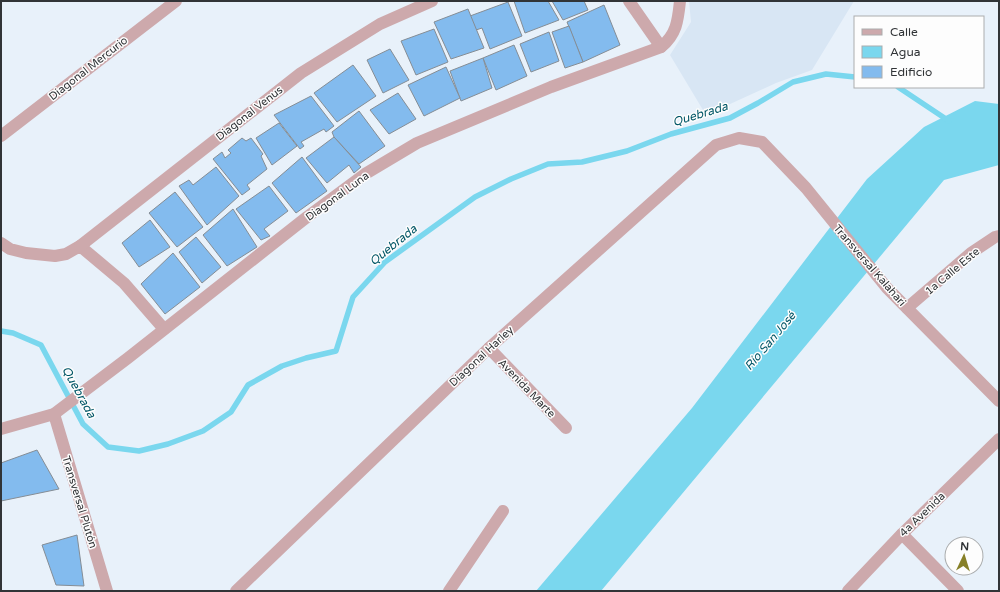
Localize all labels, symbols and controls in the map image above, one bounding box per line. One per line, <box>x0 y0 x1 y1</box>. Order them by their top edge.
legend <box>854 16 984 88</box>
text: Calle <box>890 25 918 39</box>
street label: Diagonal Mercurio <box>46 33 130 103</box>
text: Agua <box>890 45 920 59</box>
text: Edificio <box>890 65 932 79</box>
street label: Diagonal Venus <box>213 83 285 143</box>
water label: Quebrada <box>671 99 730 129</box>
street label: Diagonal Luna <box>303 169 371 224</box>
water label: Quebrada <box>366 221 420 268</box>
street label: Transversal Kalahari <box>831 222 909 309</box>
street label: 1a Calle Este <box>923 245 982 298</box>
water label: Río San José <box>742 308 799 373</box>
street label: Diagonal Harley <box>447 323 516 389</box>
street label: Avenida Marte <box>495 356 558 420</box>
water label: Quebrada <box>59 364 99 421</box>
street label: Transversal Plutón <box>59 454 100 550</box>
street label: 4a Avenida <box>897 489 948 539</box>
north arrow <box>944 536 984 576</box>
text: N <box>960 540 970 553</box>

